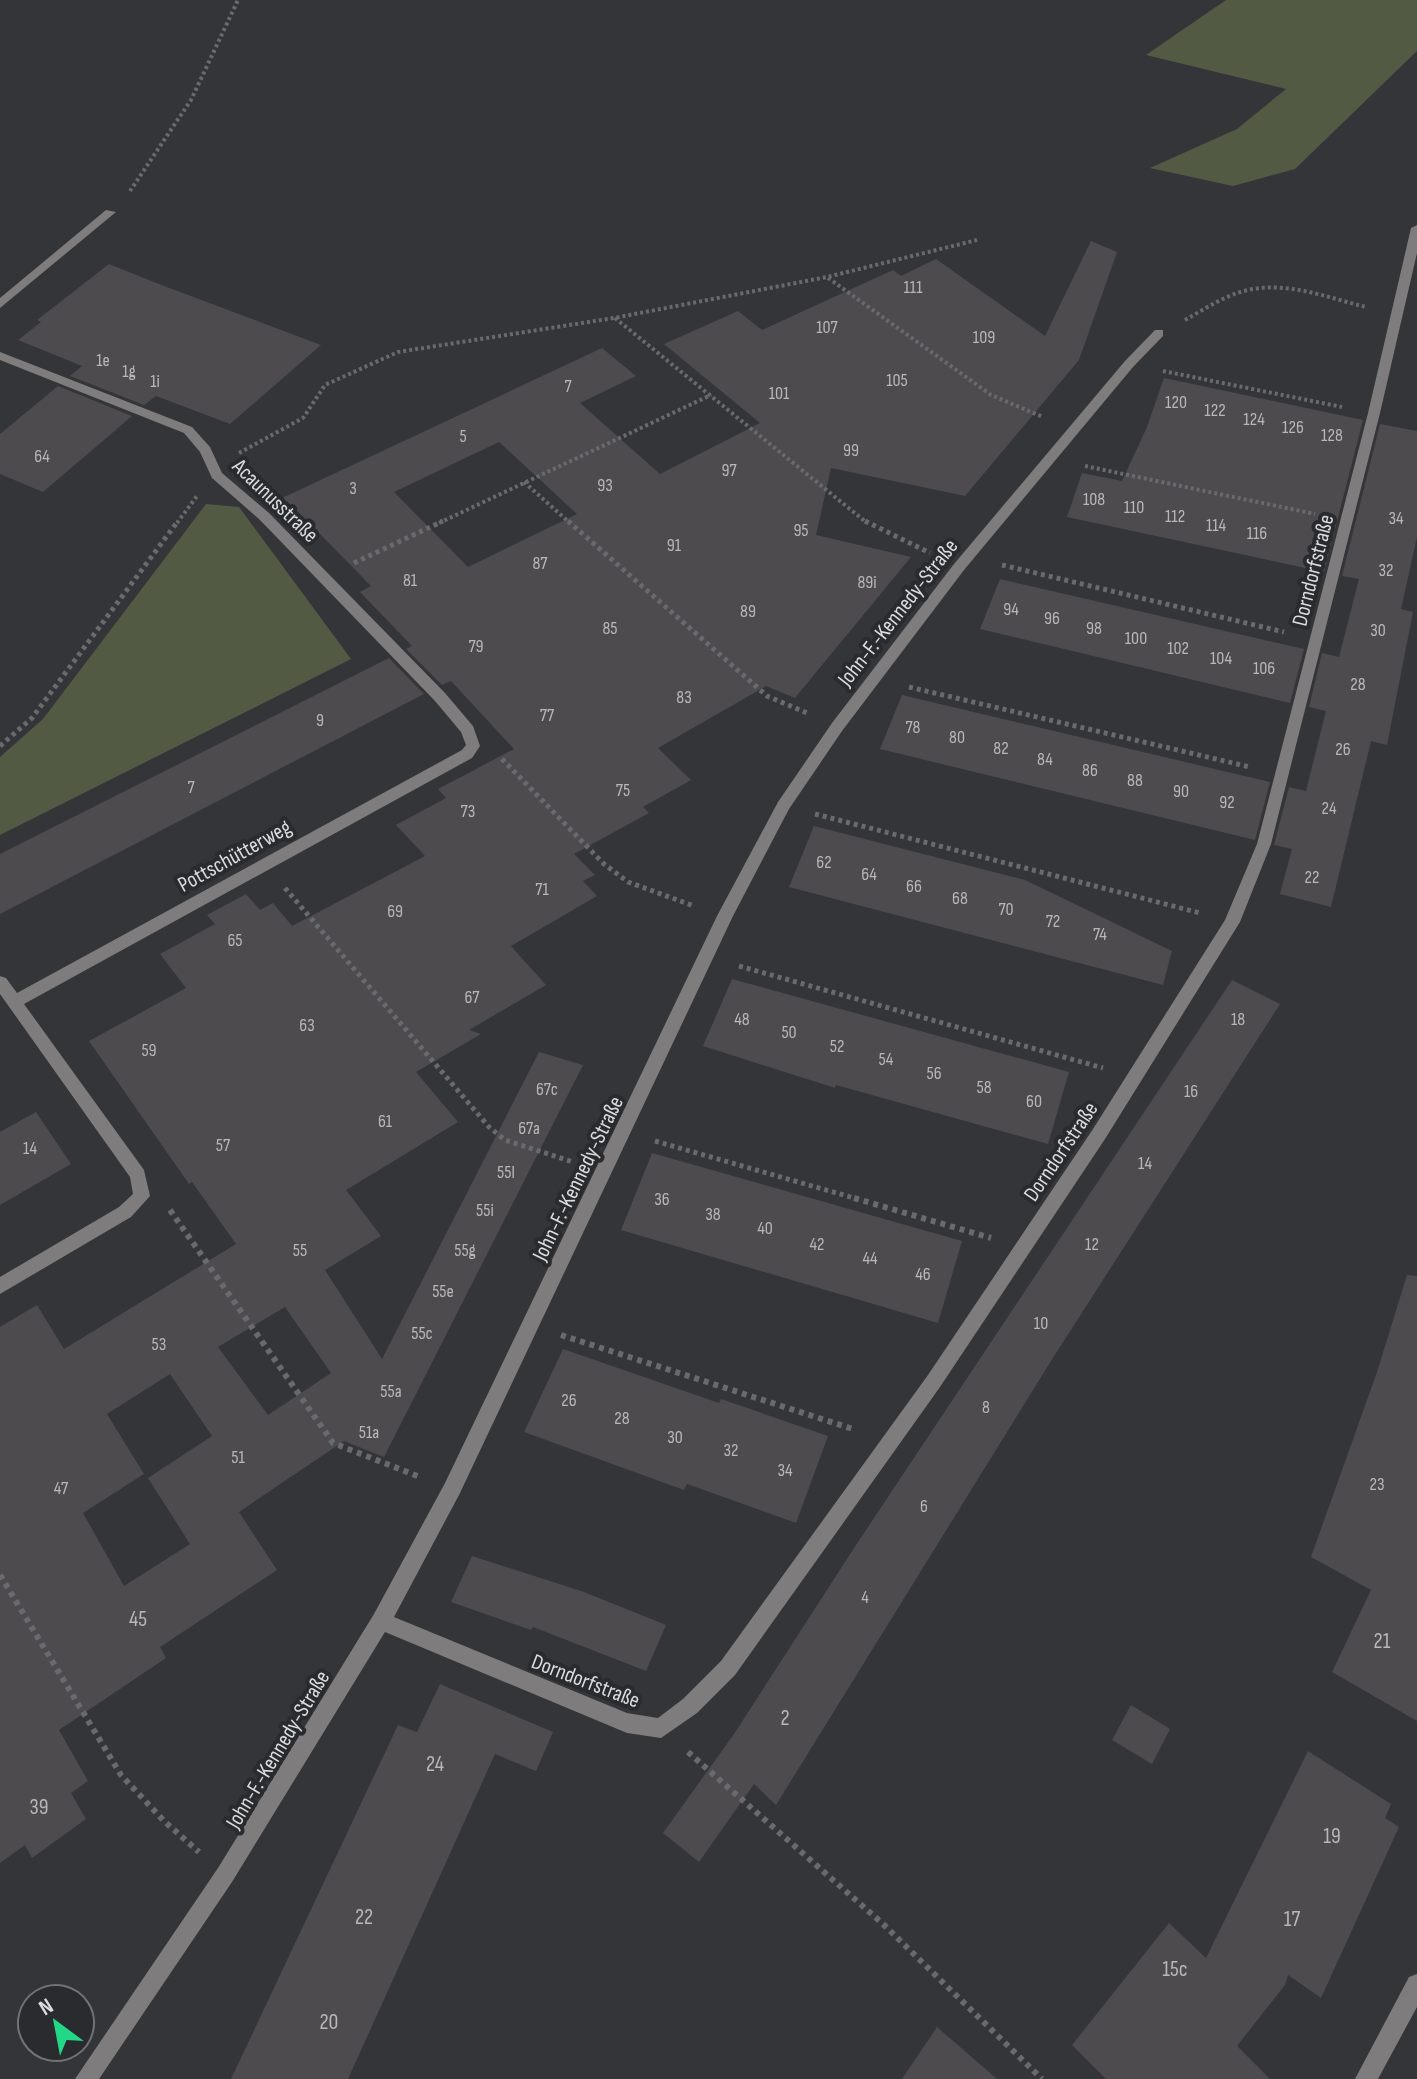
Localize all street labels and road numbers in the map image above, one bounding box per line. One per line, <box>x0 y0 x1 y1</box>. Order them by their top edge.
street label: Acaunusstraße <box>226 453 324 549</box>
street label: Dorndorfstraße <box>1287 512 1340 629</box>
street label: John-F.-Kennedy-Straße <box>832 534 964 693</box>
street label: Pottschütterweg <box>173 814 296 899</box>
street label: John-F.-Kennedy-Straße <box>526 1092 630 1266</box>
street label: Dorndorfstraße <box>1018 1097 1104 1207</box>
street label: Dorndorfstraße <box>527 1648 644 1714</box>
street label: John-F.-Kennedy-Straße <box>220 1666 336 1835</box>

